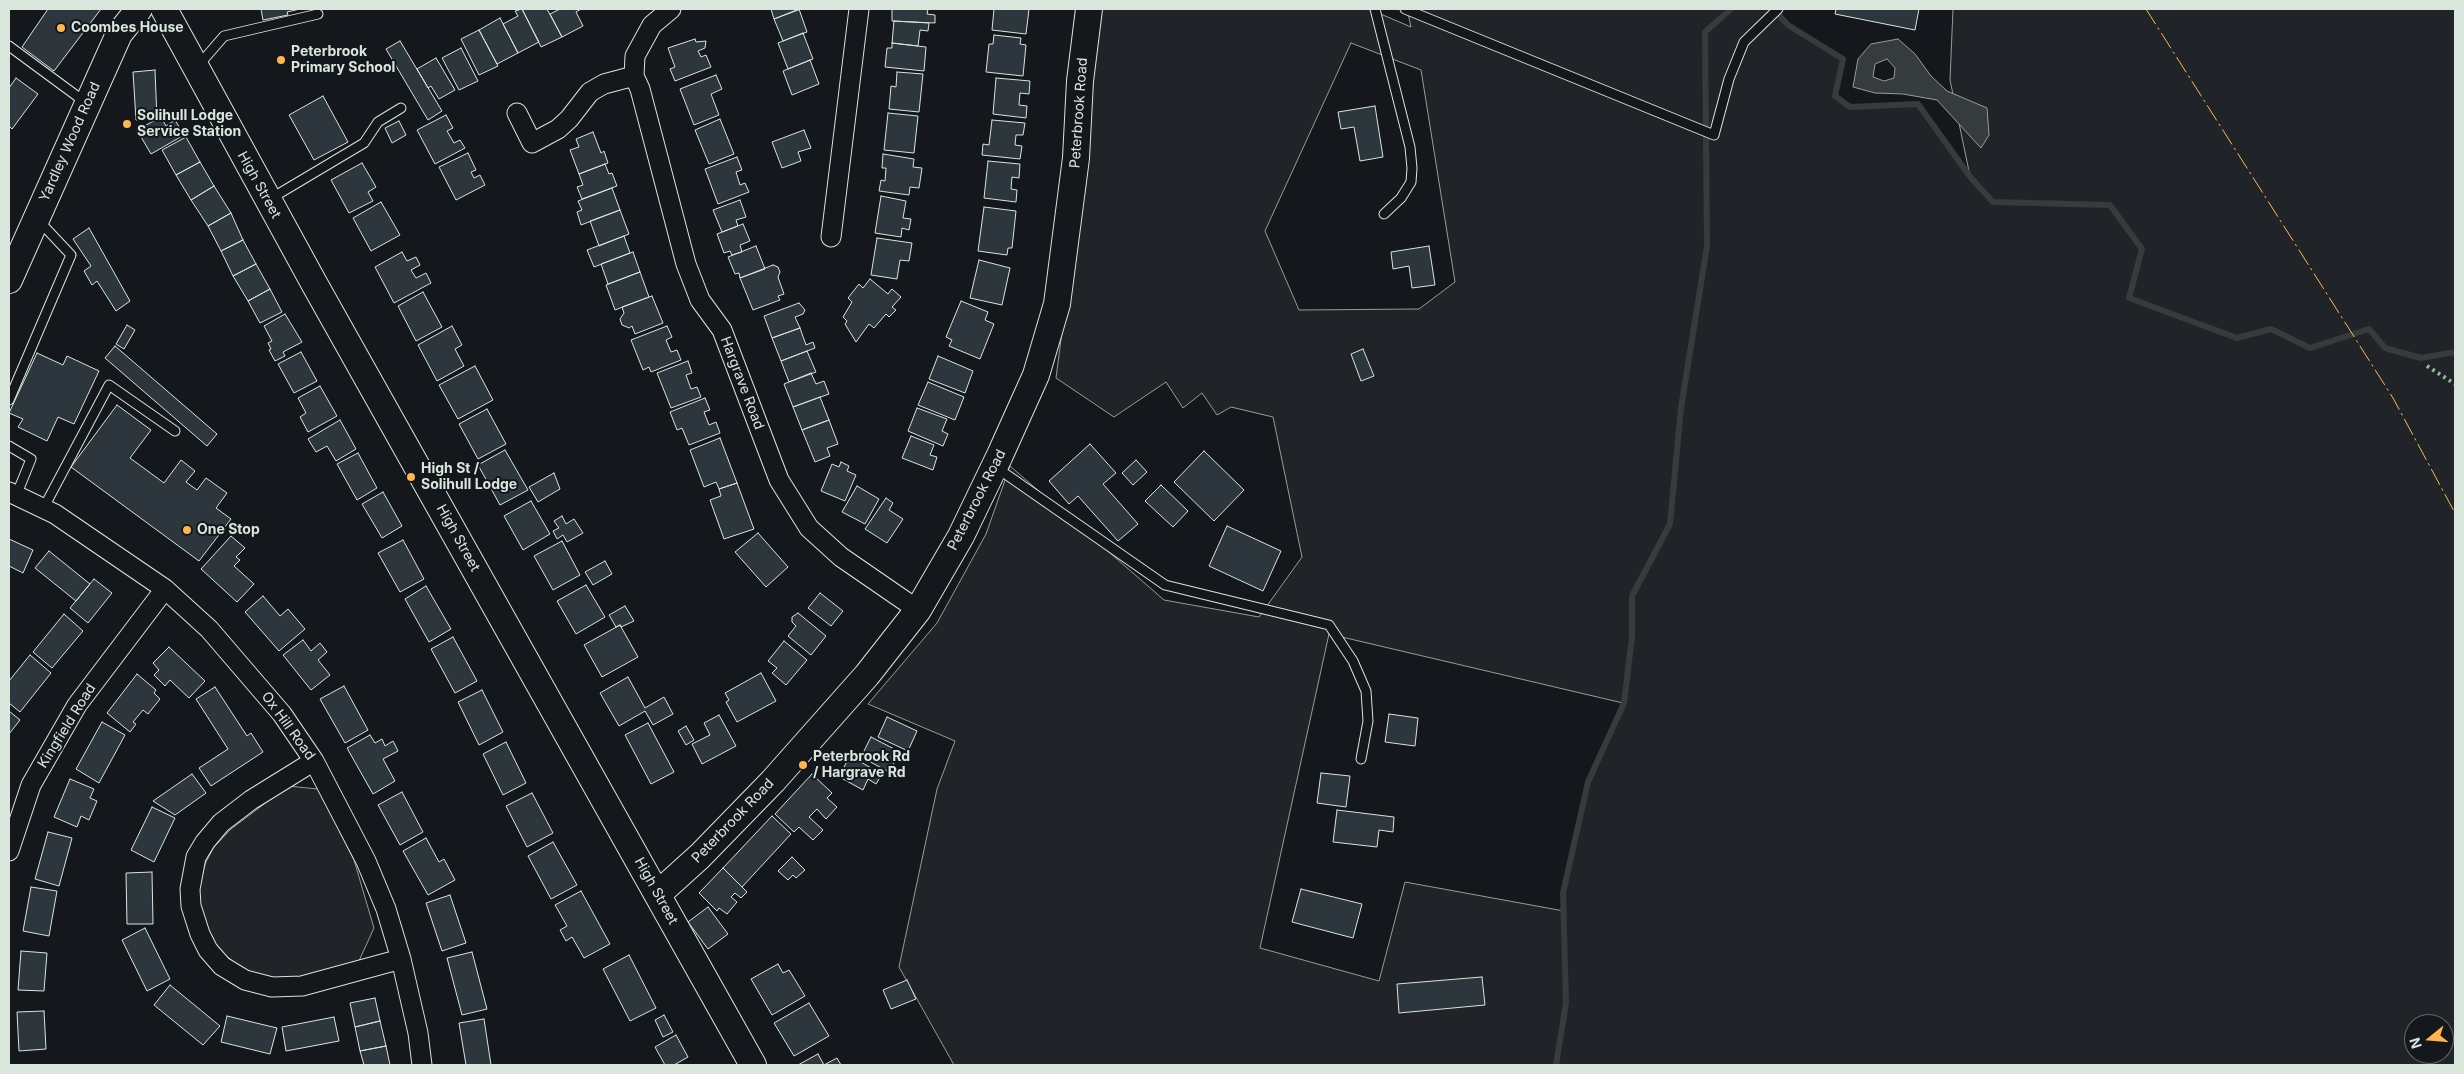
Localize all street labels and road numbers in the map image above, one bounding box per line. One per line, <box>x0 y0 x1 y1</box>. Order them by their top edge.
street label: Peterbrook Road <box>1067 57 1091 169</box>
street label: Yardley Wood Road <box>36 80 104 204</box>
street label: High Street <box>234 149 284 221</box>
street label: Hargrave Road <box>717 334 767 432</box>
street label: Peterbrook Road <box>944 447 1010 553</box>
street label: High Street <box>433 502 483 574</box>
street label: Kingfield Road <box>34 681 100 771</box>
street label: Ox Hill Road <box>258 688 318 764</box>
street label: Peterbrook Road <box>688 775 778 867</box>
street label: High Street <box>631 855 681 927</box>

